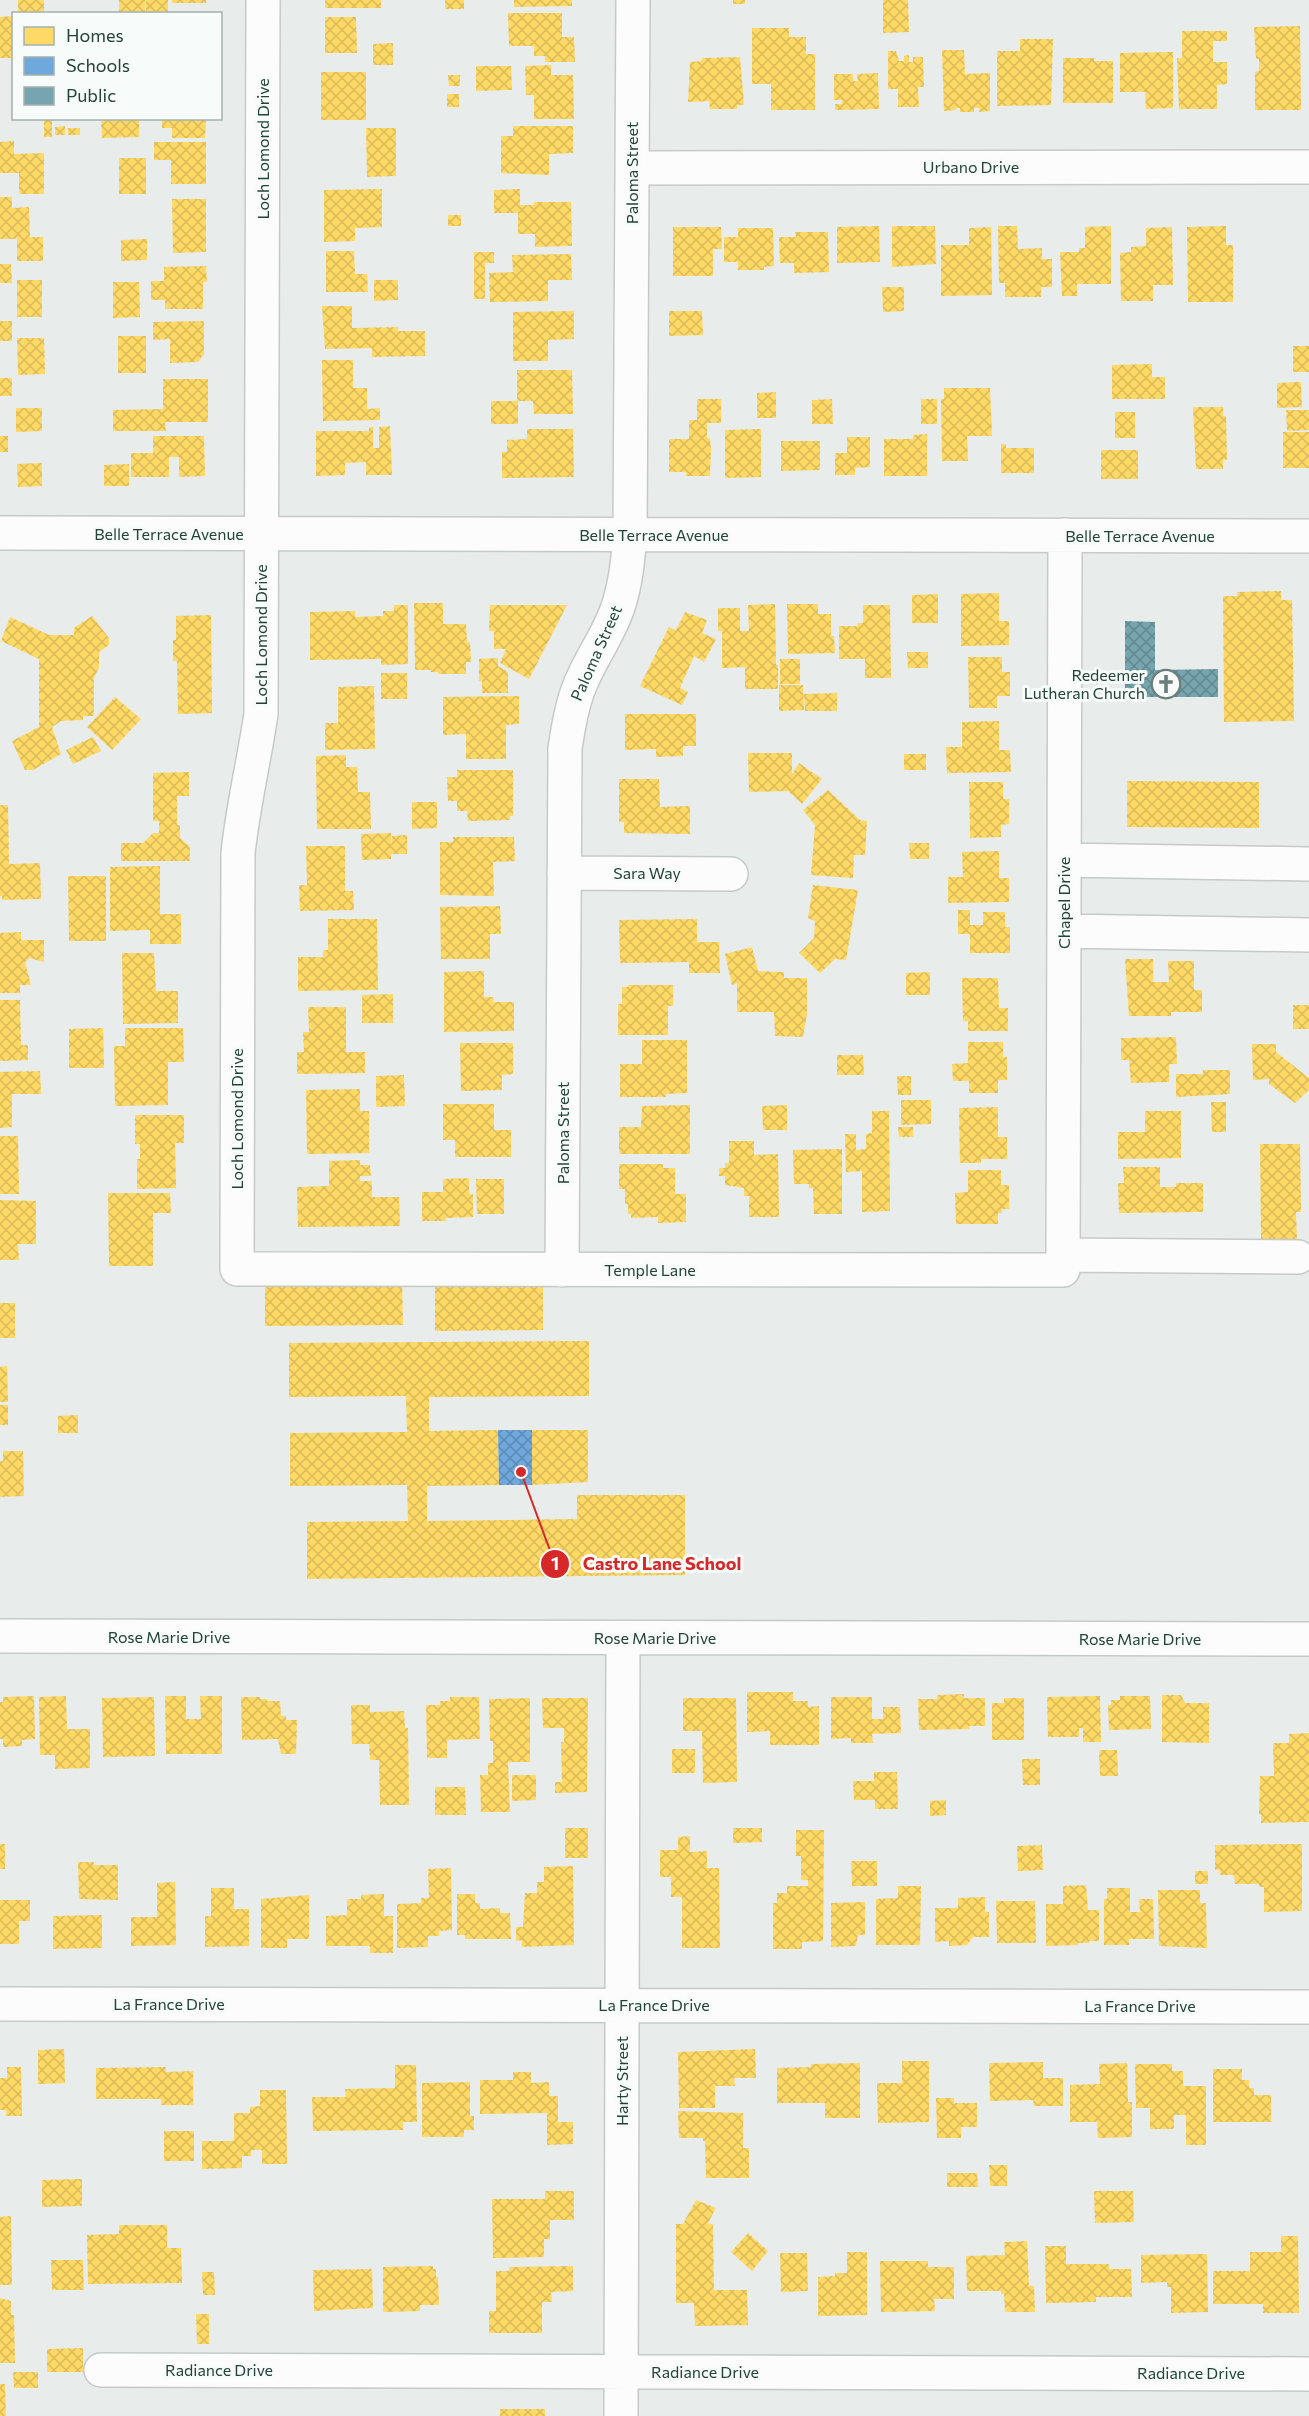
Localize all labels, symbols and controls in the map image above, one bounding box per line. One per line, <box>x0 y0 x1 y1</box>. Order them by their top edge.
legend <box>12 12 222 120</box>
text: Homes <box>66 24 124 46</box>
text: Schools <box>66 54 130 76</box>
street label: Loch Lomond Drive <box>253 78 272 220</box>
text: Public <box>66 84 116 106</box>
street label: Paloma Street <box>622 121 641 224</box>
street label: Urbano Drive <box>923 157 1019 176</box>
street label: Belle Terrace Avenue <box>94 524 244 543</box>
street label: Belle Terrace Avenue <box>579 525 729 544</box>
street label: Belle Terrace Avenue <box>1065 526 1215 545</box>
street label: Loch Lomond Drive <box>251 564 270 706</box>
street label: Paloma Street <box>566 602 625 704</box>
place label: Redeemer Lutheran Church <box>1024 665 1146 702</box>
church icon: Redeemer Lutheran Church <box>1150 668 1182 700</box>
street label: Chapel Drive <box>1054 857 1073 949</box>
street label: Sara Way <box>613 863 681 882</box>
street label: Loch Lomond Drive <box>227 1048 246 1190</box>
street label: Paloma Street <box>553 1081 572 1184</box>
street label: Temple Lane <box>604 1260 696 1279</box>
callout: Castro Lane School <box>540 1546 753 1582</box>
text: 1 <box>551 1552 559 1574</box>
text: Castro Lane School <box>583 1552 741 1574</box>
street label: Rose Marie Drive <box>108 1627 230 1646</box>
street label: Rose Marie Drive <box>594 1628 716 1647</box>
street label: Rose Marie Drive <box>1079 1629 1201 1648</box>
street label: La France Drive <box>113 1994 225 2013</box>
street label: La France Drive <box>598 1995 710 2014</box>
street label: La France Drive <box>1084 1996 1196 2015</box>
street label: Harty Street <box>612 2036 631 2126</box>
street label: Radiance Drive <box>165 2360 273 2379</box>
street label: Radiance Drive <box>651 2362 759 2381</box>
street label: Radiance Drive <box>1137 2363 1245 2382</box>

